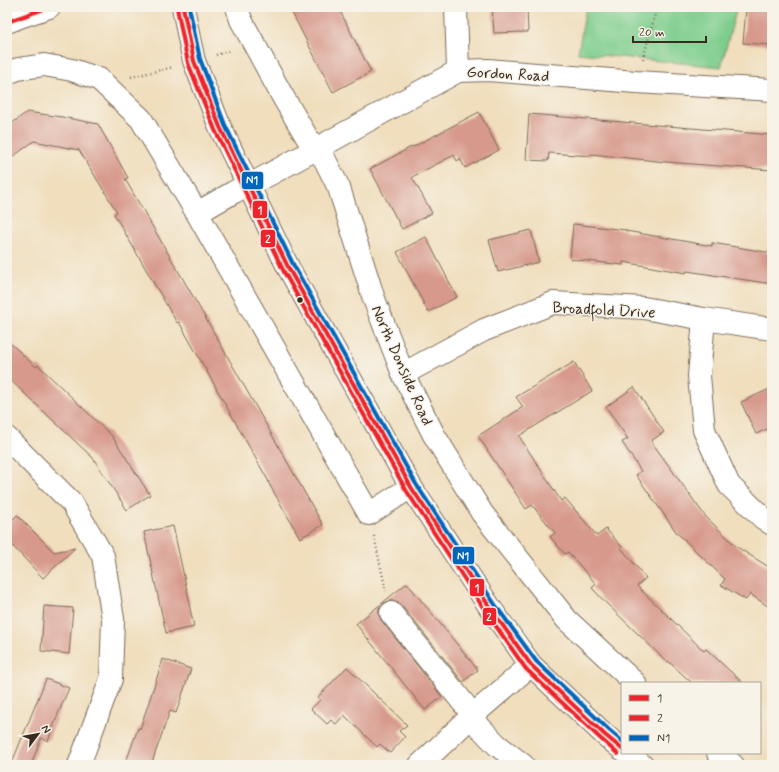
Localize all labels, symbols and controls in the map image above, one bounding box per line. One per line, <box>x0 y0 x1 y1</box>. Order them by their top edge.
scale bar <box>633 18 706 44</box>
text: 20 m <box>639 25 665 41</box>
street label: Gordon Road <box>466 62 550 87</box>
line badge: N1 <box>241 171 264 190</box>
text: N1 <box>246 174 258 188</box>
line badge: 1 <box>252 200 268 219</box>
text: 1 <box>258 204 263 218</box>
line badge: 2 <box>260 229 276 248</box>
text: 2 <box>265 233 271 247</box>
unlabelled marker <box>295 295 305 305</box>
street label: Broadfold Drive <box>552 297 656 326</box>
street label: North Donside Road <box>366 302 438 429</box>
line badge: N1 <box>452 546 475 565</box>
text: N1 <box>457 550 469 564</box>
line badge: 1 <box>469 578 485 597</box>
text: 1 <box>475 582 480 596</box>
line badge: 2 <box>482 607 497 626</box>
text: 2 <box>486 611 492 625</box>
legend <box>621 682 761 754</box>
text: 1 <box>657 691 662 707</box>
text: 2 <box>657 711 663 727</box>
north arrow <box>18 714 58 754</box>
text: N <box>38 722 54 736</box>
text: N1 <box>657 731 670 747</box>

